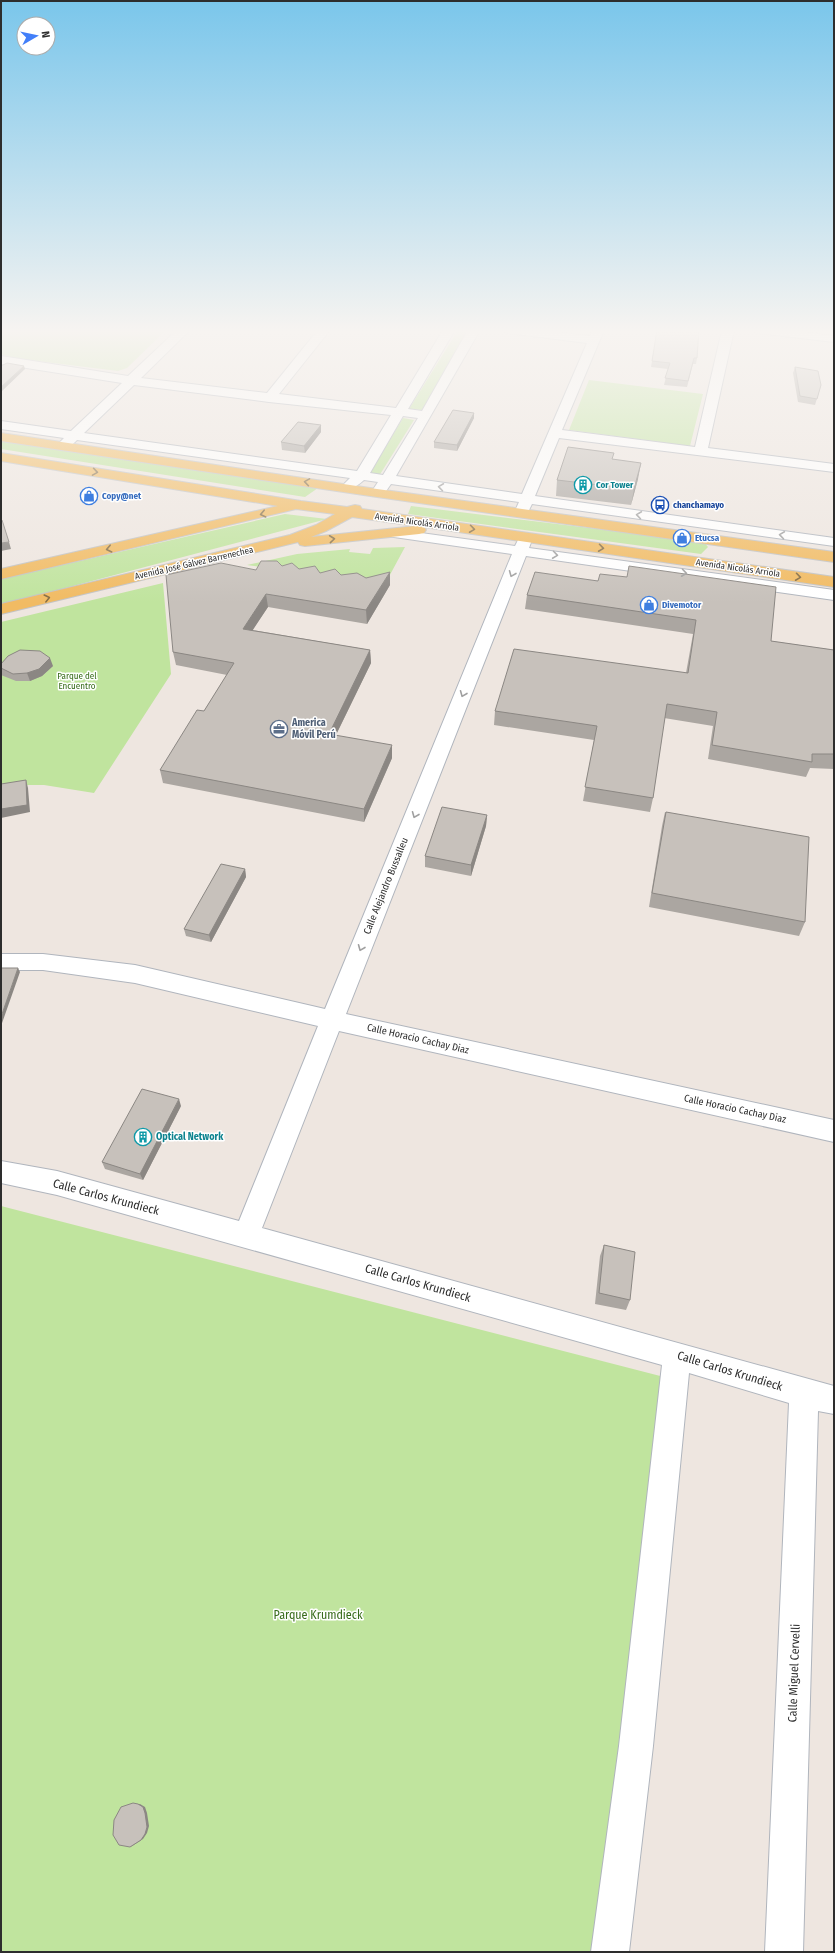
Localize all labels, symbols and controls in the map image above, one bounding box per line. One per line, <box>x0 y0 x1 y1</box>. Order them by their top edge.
north arrow <box>16 16 56 56</box>
text: N <box>38 30 52 39</box>
one-way arrow <box>92 467 98 476</box>
building icon: Cor Tower <box>573 475 593 495</box>
one-way arrow <box>304 479 310 487</box>
place label: Cor Tower <box>596 480 634 490</box>
one-way arrow <box>438 483 444 492</box>
shop icon: Copy@net <box>79 486 99 506</box>
place label: Copy@net <box>102 491 142 501</box>
bus stop icon: chanchamayo <box>650 495 670 515</box>
place label: chanchamayo <box>673 500 724 510</box>
one-way arrow <box>260 509 267 517</box>
street label: Avenida Nicolás Arriola <box>374 511 460 533</box>
one-way arrow <box>636 511 642 520</box>
one-way arrow <box>469 524 475 533</box>
shop icon: Etucsa <box>672 528 692 548</box>
one-way arrow <box>778 531 785 540</box>
place label: Etucsa <box>695 533 720 543</box>
one-way arrow <box>329 535 335 544</box>
one-way arrow <box>598 543 604 552</box>
one-way arrow <box>106 544 112 552</box>
street label: Avenida José Gálvez Barrenechea <box>134 544 255 582</box>
one-way arrow <box>552 550 558 559</box>
street label: Avenida Nicolás Arriola <box>695 557 781 579</box>
one-way arrow <box>681 568 687 577</box>
one-way arrow <box>508 570 516 577</box>
one-way arrow <box>795 572 802 581</box>
one-way arrow <box>44 594 51 602</box>
shop icon: Divemotor <box>639 595 659 615</box>
place label: Divemotor <box>662 600 702 610</box>
park label: Parque del Encuentro <box>57 671 97 691</box>
one-way arrow <box>460 691 468 698</box>
place label: America Móvil Perú <box>291 717 336 741</box>
office icon: America Móvil Perú <box>269 719 289 739</box>
one-way arrow <box>411 811 419 818</box>
street label: Calle Alejandro Bussalleu <box>361 836 411 936</box>
one-way arrow <box>358 944 366 952</box>
street label: Calle Horacio Cachay Diaz <box>366 1021 470 1057</box>
street label: Calle Horacio Cachay Diaz <box>683 1092 787 1126</box>
building icon: Optical Network <box>133 1127 153 1147</box>
place label: Optical Network <box>156 1131 224 1143</box>
street label: Calle Carlos Krundieck <box>51 1176 161 1218</box>
street label: Calle Carlos Krundieck <box>363 1261 473 1305</box>
street label: Calle Carlos Krundieck <box>676 1348 785 1394</box>
park label: Parque Krumdieck <box>274 1608 363 1622</box>
street label: Calle Miguel Cervelli <box>785 1623 803 1723</box>

